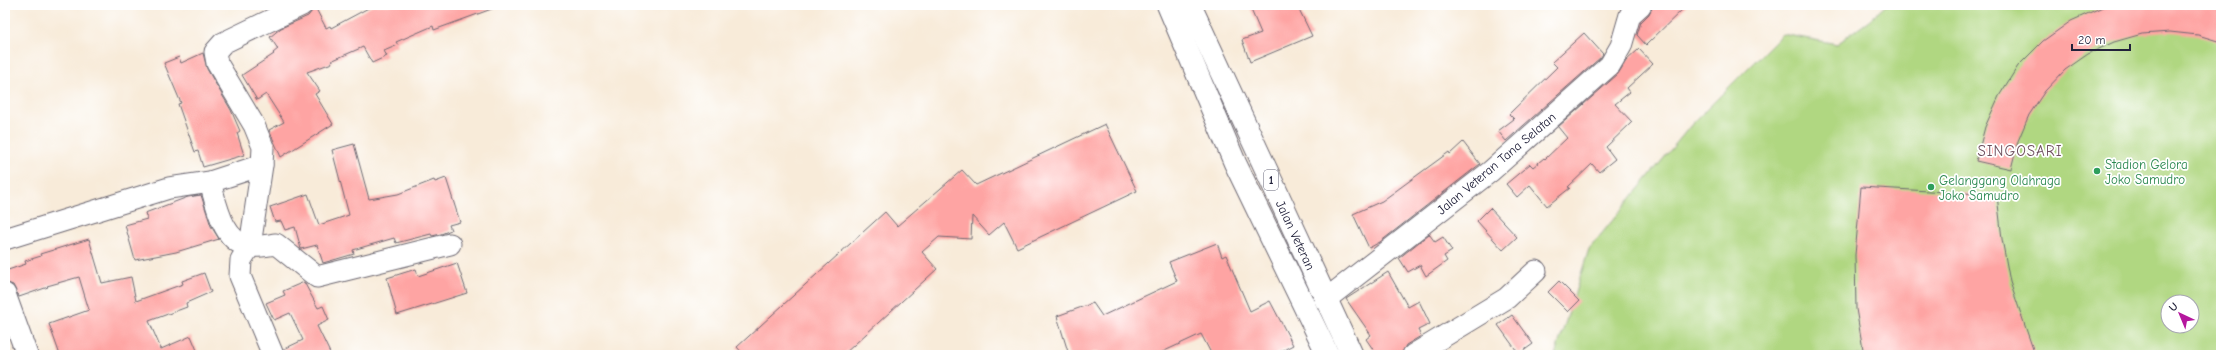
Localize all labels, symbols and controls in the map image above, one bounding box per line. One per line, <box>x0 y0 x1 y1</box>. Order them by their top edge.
scale bar <box>2072 26 2130 52</box>
text: 20 m <box>2078 33 2106 47</box>
street label: Jalan Veteran Tana Selatan <box>1434 109 1559 217</box>
district label: SINGOSARI <box>1977 142 2063 160</box>
place label: Stadion Gelora Joko Samudro <box>2105 157 2188 187</box>
marker: Stadion Gelora Joko Samudro <box>2092 166 2102 176</box>
road number: 1 <box>1264 170 1278 190</box>
place label: Gelanggang Olahraga Joko Samudro <box>1939 173 2061 203</box>
marker: Gelanggang Olahraga Joko Samudro <box>1926 182 1936 192</box>
street label: Jalan Veteran <box>1273 198 1318 272</box>
north arrow <box>2160 294 2200 334</box>
text: U <box>2166 300 2181 314</box>

